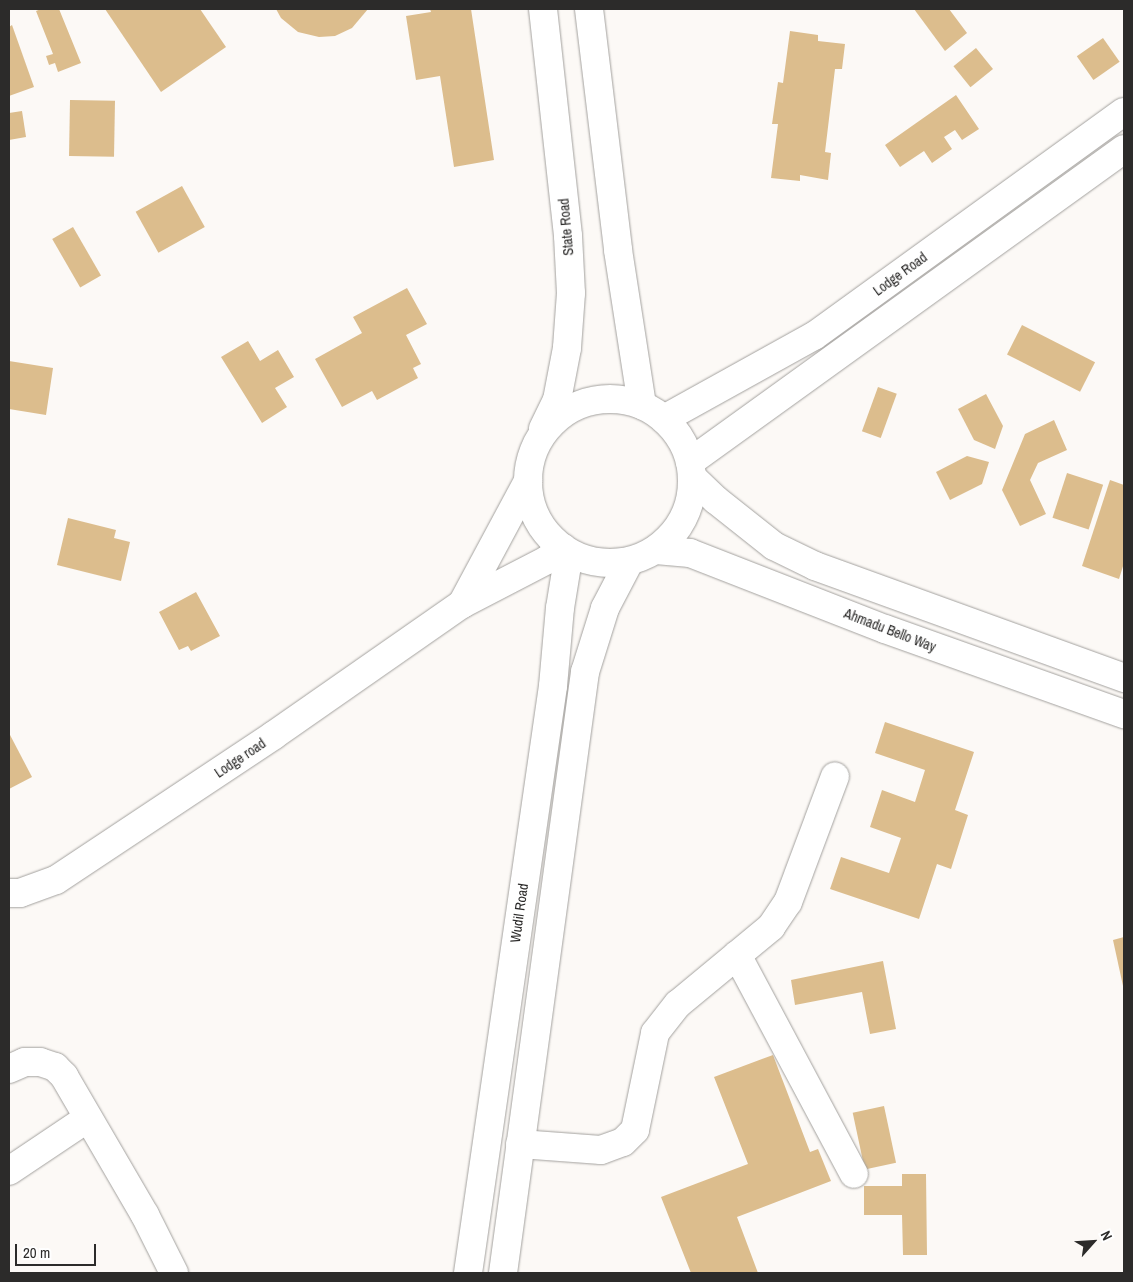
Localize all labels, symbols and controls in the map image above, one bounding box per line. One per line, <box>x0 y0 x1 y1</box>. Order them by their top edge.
street label: State Road <box>555 198 577 256</box>
street label: Lodge Road <box>870 249 930 299</box>
street label: Ahmadu Bello Way <box>842 605 938 655</box>
street label: Lodge road <box>211 735 269 781</box>
street label: Wudil Road <box>507 882 531 944</box>
north arrow <box>1068 1217 1118 1267</box>
text: N <box>1097 1228 1116 1243</box>
scale bar <box>18 1234 99 1266</box>
text: 20 m <box>23 1242 50 1263</box>

